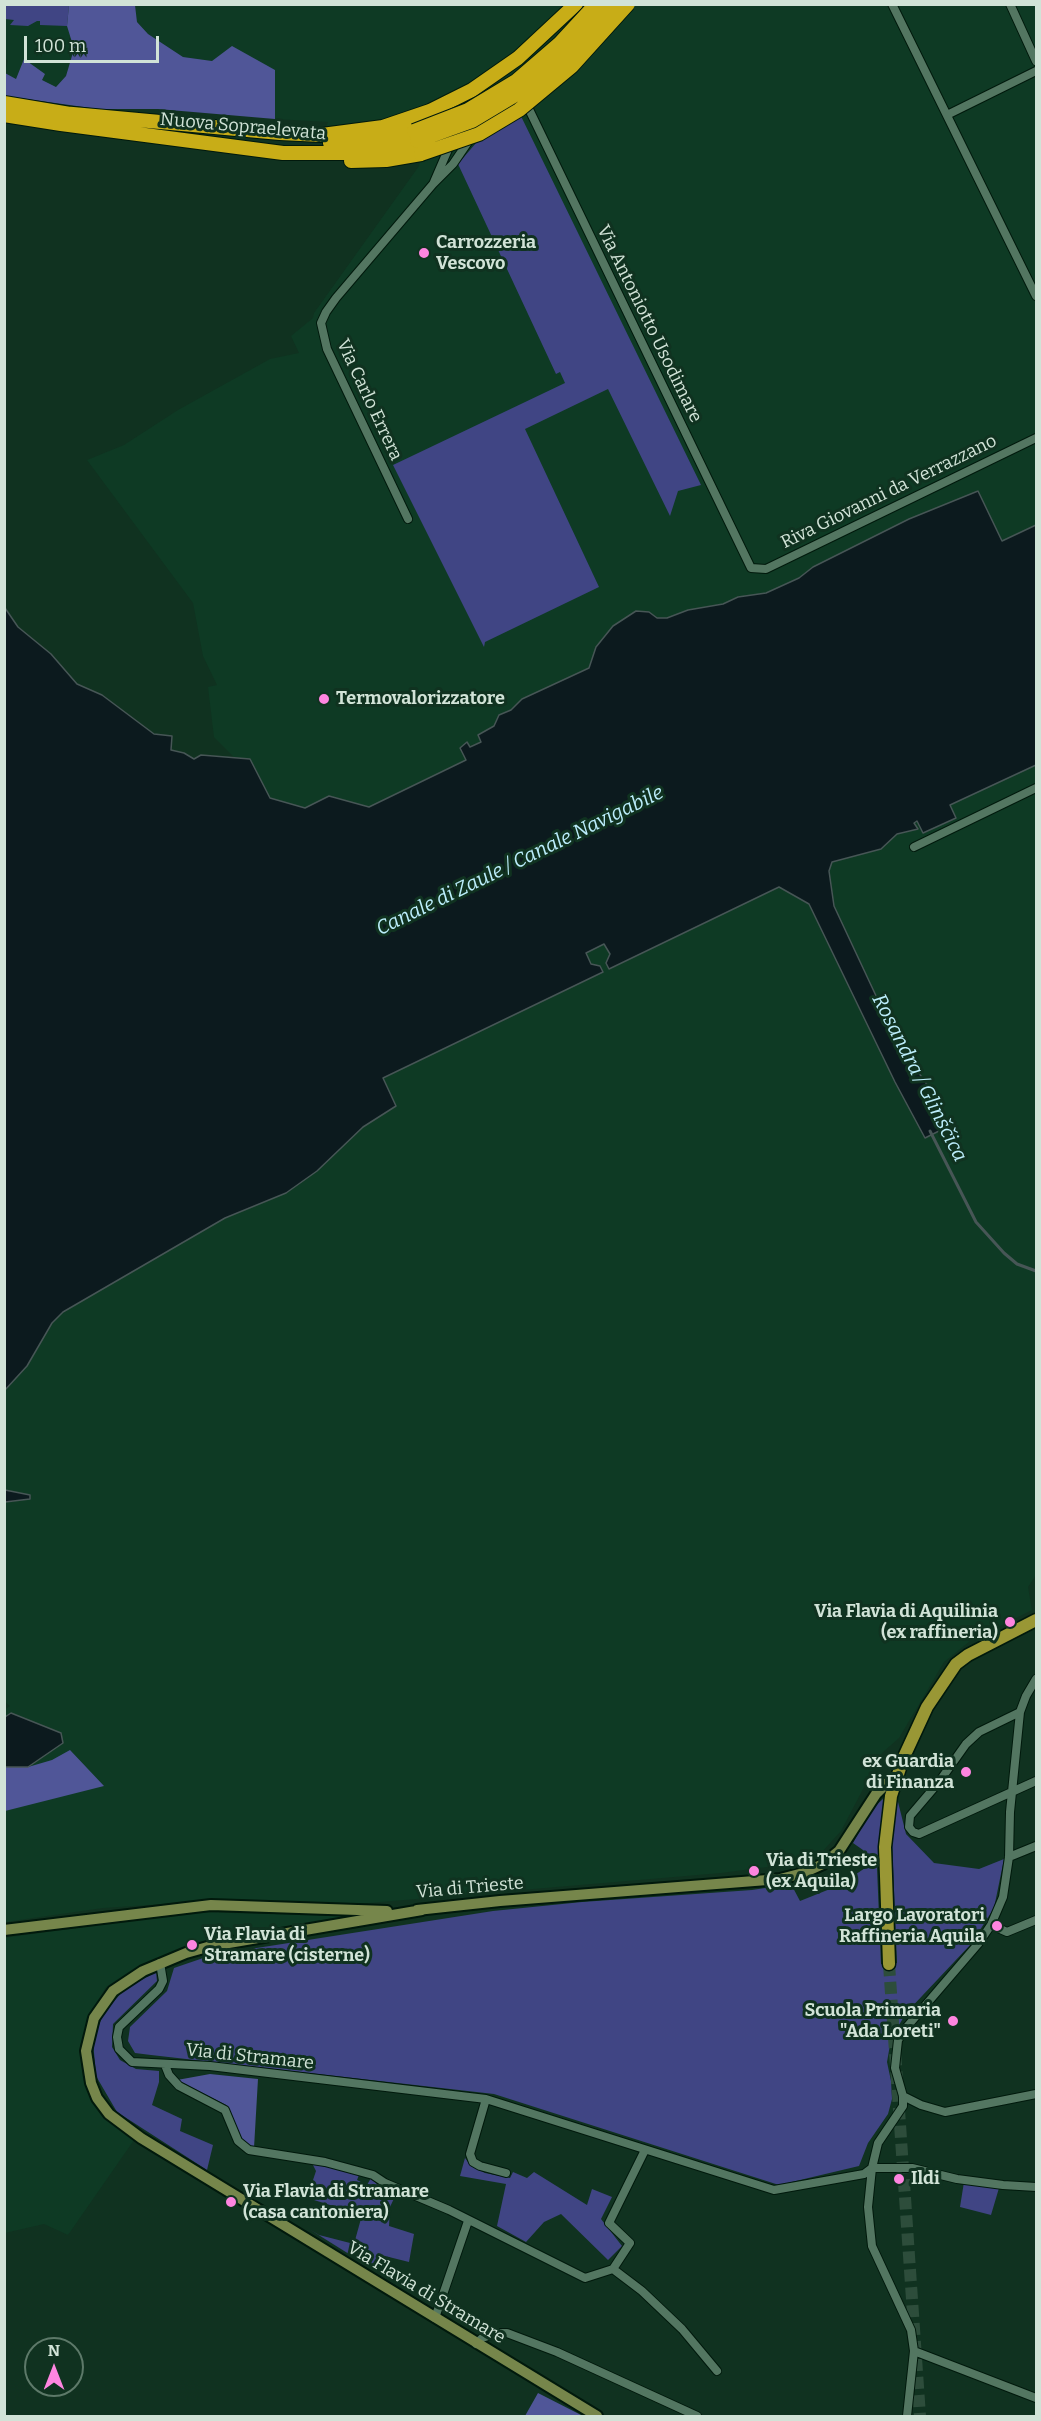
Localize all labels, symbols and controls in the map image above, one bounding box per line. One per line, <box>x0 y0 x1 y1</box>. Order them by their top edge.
scale bar <box>27 24 162 62</box>
text: 100 m <box>35 35 86 57</box>
street label: Nuova Sopraelevata <box>159 109 327 145</box>
street label: Via Antoniotto Usodimare <box>592 222 706 426</box>
place label: Carrozzeria Vescovo <box>436 232 536 274</box>
marker: Carrozzeria Vescovo <box>417 246 431 260</box>
street label: Via Carlo Errera <box>331 336 407 464</box>
street label: Riva Giovanni da Verrazzano <box>778 430 1000 554</box>
place label: Termovalorizzatore <box>336 688 505 710</box>
marker: Termovalorizzatore <box>317 692 331 706</box>
water label: Canale di Zaule / Canale Navigabile <box>372 781 668 941</box>
water label: Rosandra / Glinščica <box>866 990 972 1166</box>
place label: Via Flavia di Aquilinia (ex raffineria) <box>814 1601 998 1644</box>
marker: Via Flavia di Aquilinia (ex raffineria) <box>1003 1615 1017 1629</box>
place label: ex Guardia di Finanza <box>862 1751 954 1794</box>
marker: ex Guardia di Finanza <box>959 1765 973 1779</box>
place label: Via di Trieste (ex Aquila) <box>766 1850 877 1892</box>
marker: Via di Trieste (ex Aquila) <box>747 1864 761 1878</box>
street label: Via di Trieste <box>415 1873 525 1903</box>
place label: Largo Lavoratori Raffineria Aquila <box>839 1905 985 1948</box>
marker: Largo Lavoratori Raffineria Aquila <box>990 1919 1004 1933</box>
place label: Via Flavia di Stramare (cisterne) <box>204 1924 370 1966</box>
marker: Via Flavia di Stramare (cisterne) <box>185 1938 199 1952</box>
place label: Scuola Primaria "Ada Loreti" <box>804 2000 941 2042</box>
marker: Scuola Primaria "Ada Loreti" <box>946 2014 960 2028</box>
street label: Via di Stramare <box>185 2040 315 2074</box>
place label: Ildi <box>911 2168 940 2190</box>
marker: Ildi <box>892 2172 906 2186</box>
place label: Via Flavia di Stramare (casa cantoniera) <box>243 2181 429 2224</box>
marker: Via Flavia di Stramare (casa cantoniera) <box>224 2195 238 2209</box>
street label: Via Flavia di Stramare <box>343 2237 509 2349</box>
north arrow <box>24 2337 84 2397</box>
text: N <box>48 2341 60 2360</box>

